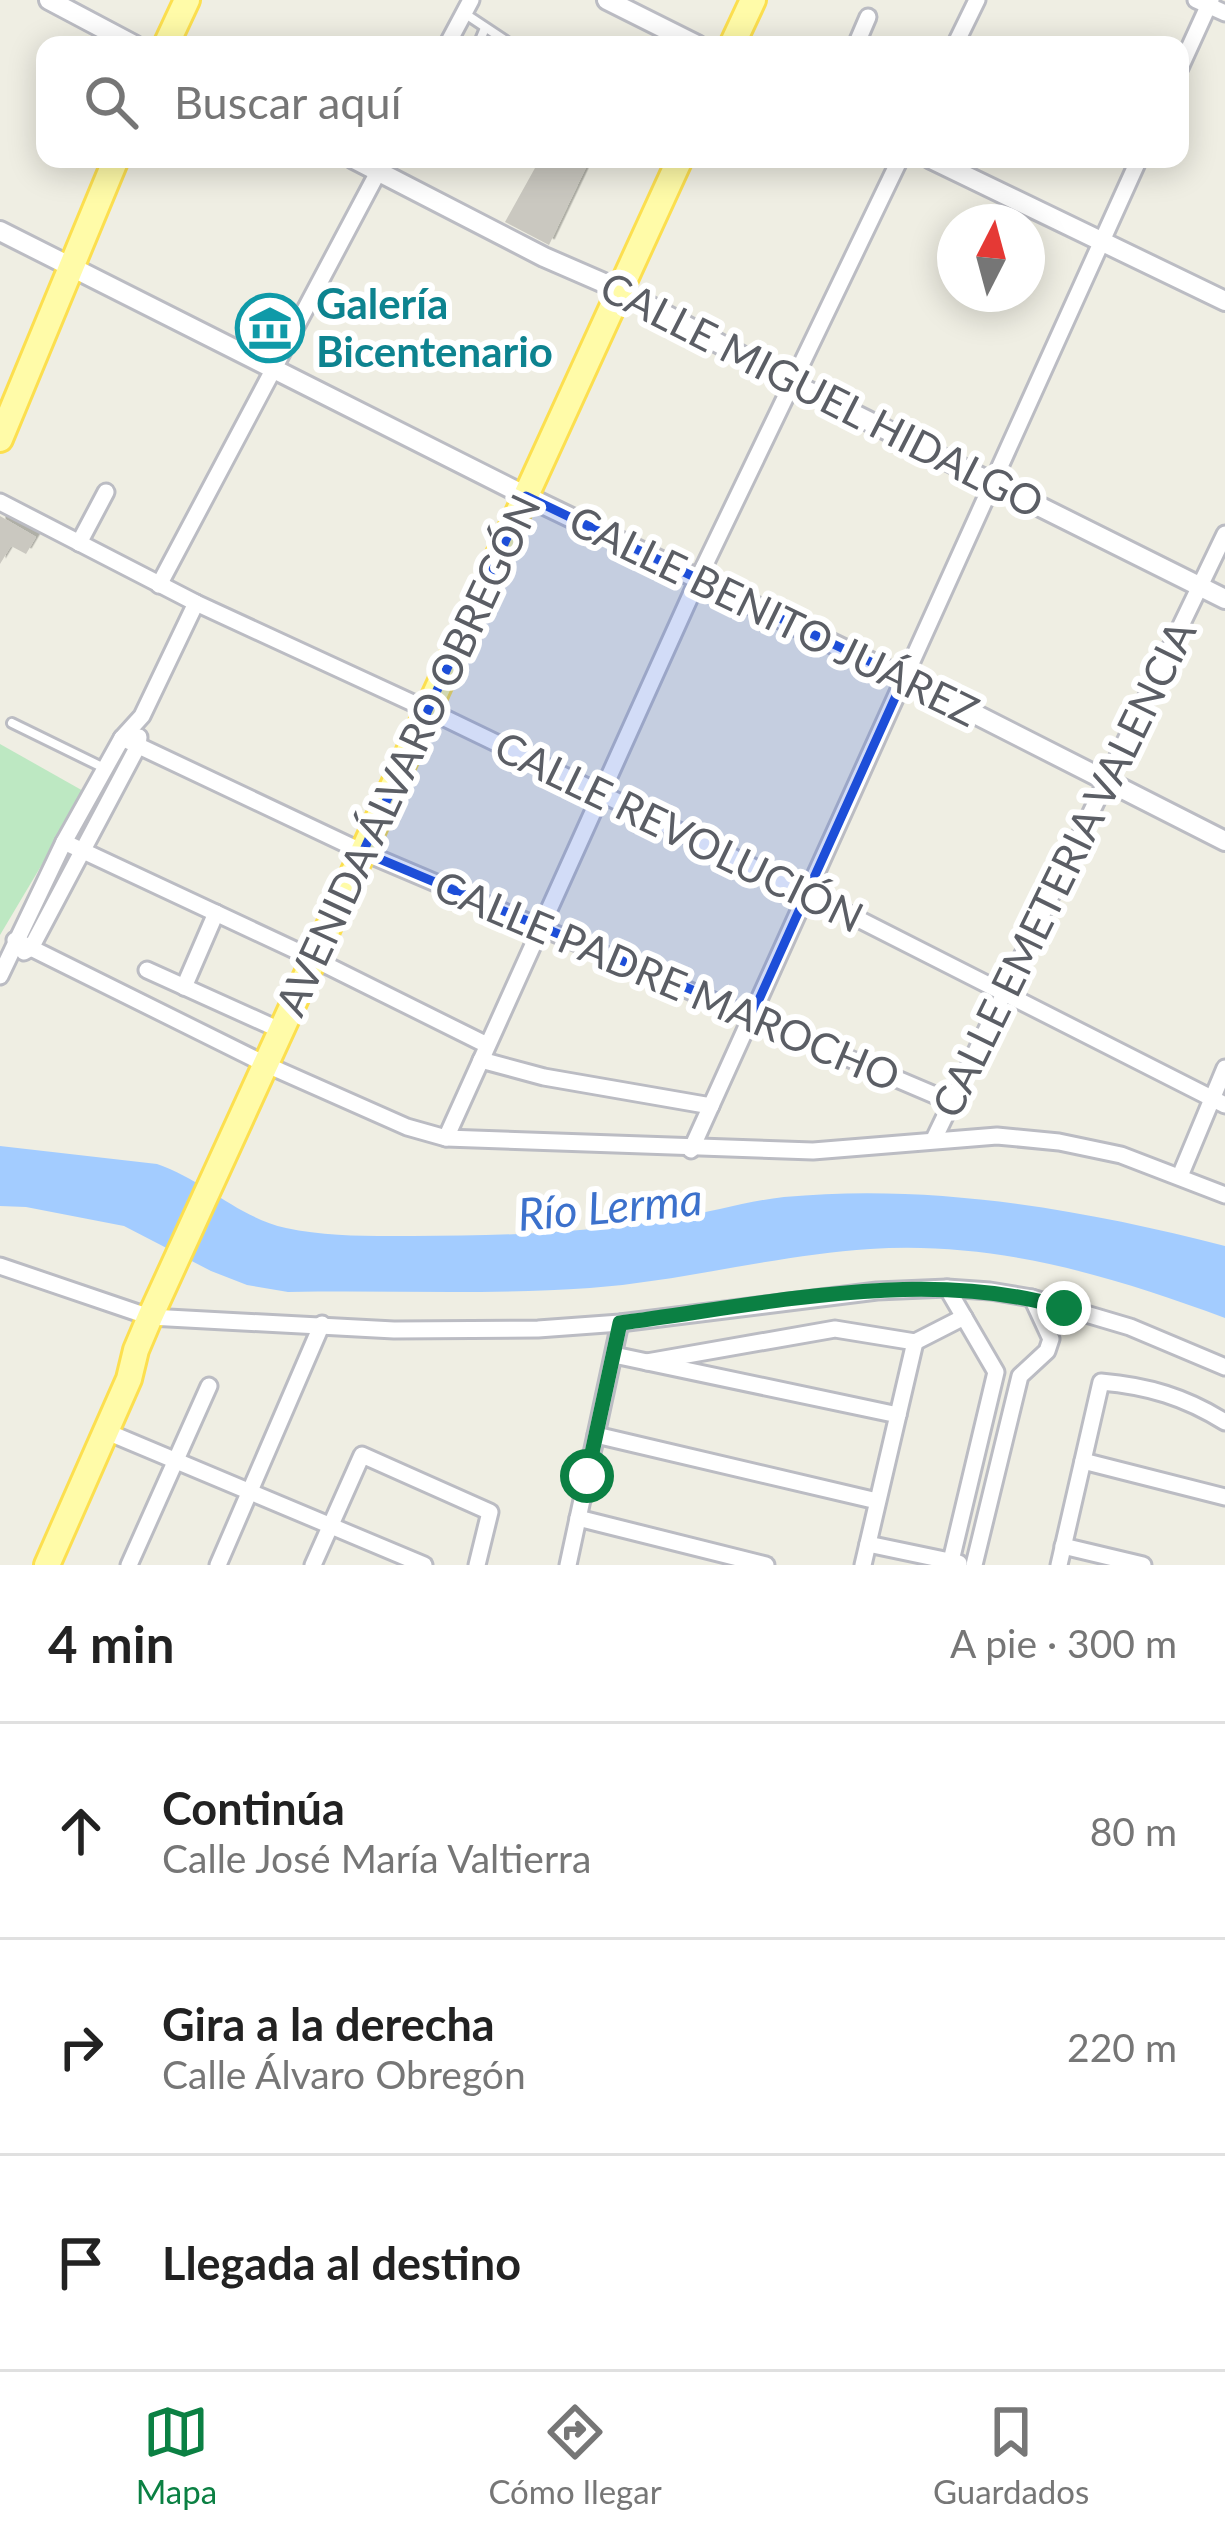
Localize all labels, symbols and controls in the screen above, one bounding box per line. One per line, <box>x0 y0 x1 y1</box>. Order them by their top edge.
search box <box>36 36 1189 168</box>
icon: search <box>78 69 144 135</box>
text: Buscar aquí <box>174 75 401 129</box>
north arrow <box>937 204 1045 312</box>
street label: CALLE MIGUEL HIDALGO <box>593 261 1052 528</box>
place label: Galería Bicentenario <box>316 278 553 376</box>
museum icon: Galería Bicentenario <box>235 293 305 363</box>
street label: AVENIDA ÁLVARO OBREGÓN <box>264 486 550 1023</box>
street label: CALLE BENITO JUÁREZ <box>562 494 987 736</box>
street label: CALLE EMETERIA VALENCIA <box>921 612 1206 1125</box>
street label: CALLE REVOLUCIÓN <box>487 720 872 942</box>
street label: CALLE PADRE MAROCHO <box>427 859 907 1101</box>
water label: Río Lerma <box>515 1171 705 1241</box>
route end <box>1037 1281 1091 1335</box>
route start <box>560 1449 614 1503</box>
text: 4 min <box>48 1613 174 1674</box>
text: A pie · 300 m <box>950 1620 1177 1666</box>
text: Continúa <box>162 1781 345 1835</box>
icon: ahead <box>48 1798 114 1864</box>
text: 80 m <box>1090 1808 1177 1854</box>
text: Calle José María Valtierra <box>162 1835 591 1881</box>
text: Gira a la derecha <box>162 1997 495 2051</box>
icon: right <box>48 2014 114 2080</box>
text: 220 m <box>1067 2024 1177 2070</box>
text: Calle Álvaro Obregón <box>162 2051 526 2097</box>
icon: arrive <box>48 2230 114 2296</box>
text: Llegada al destino <box>162 2236 521 2290</box>
tab: Mapa <box>136 2399 217 2511</box>
tab: Cómo llegar <box>488 2399 662 2511</box>
tab: Guardados <box>933 2399 1089 2511</box>

